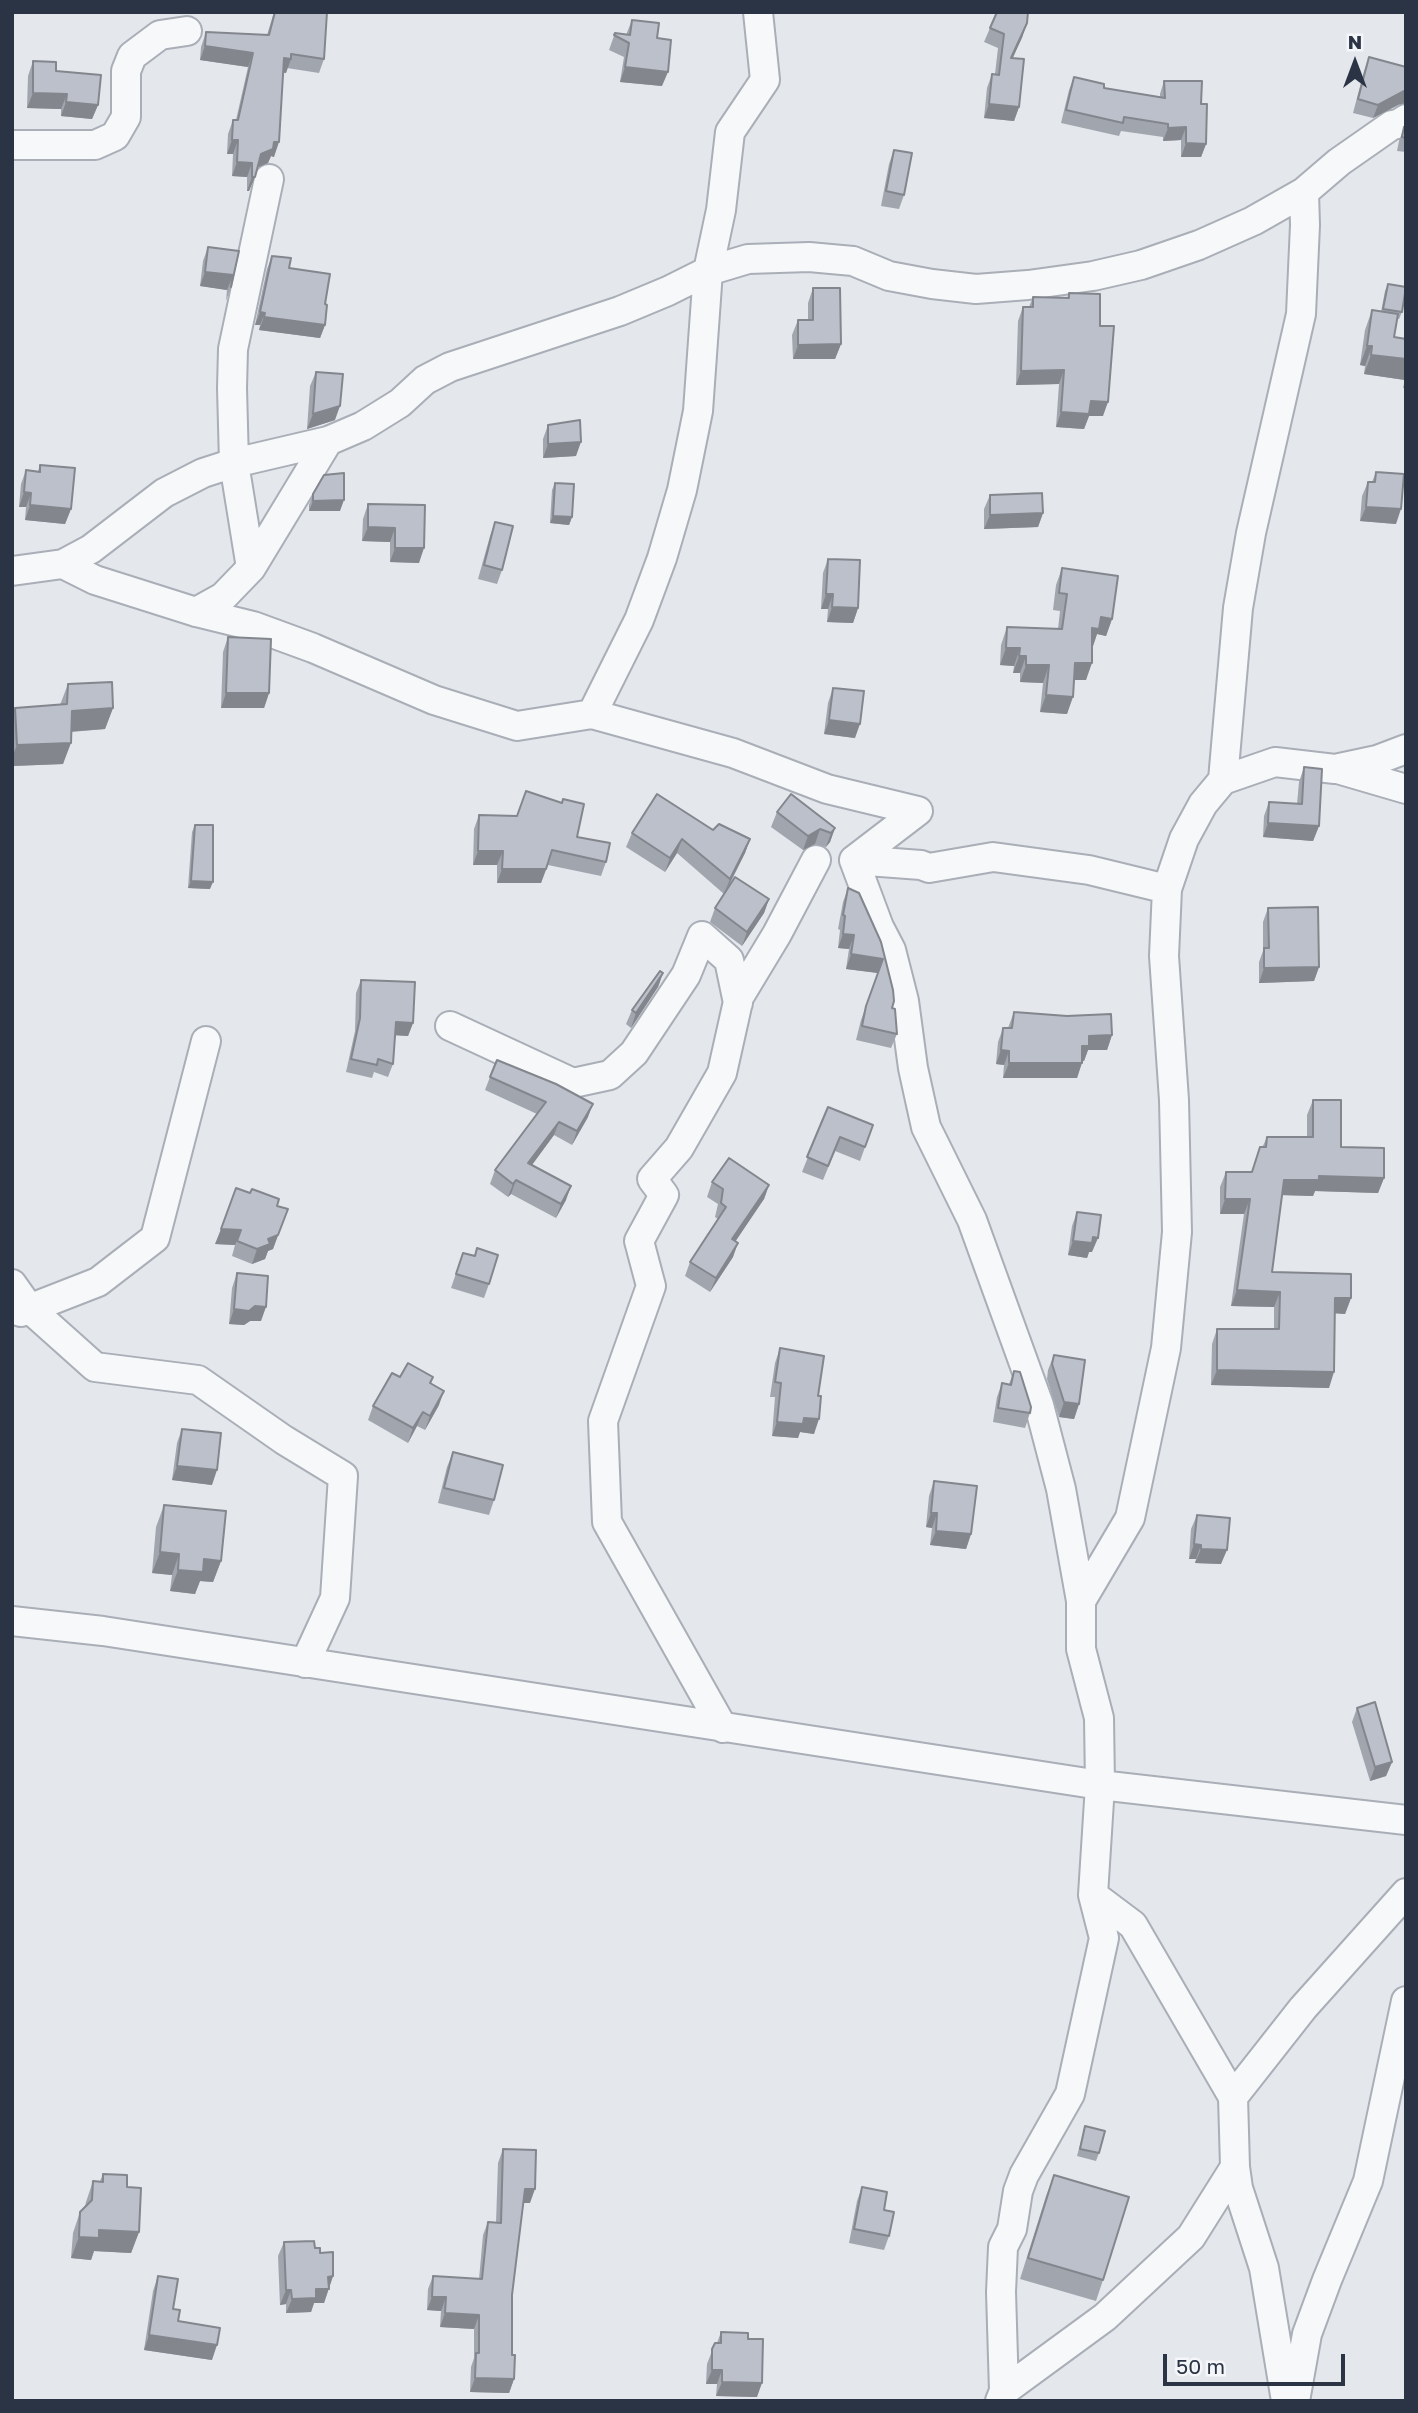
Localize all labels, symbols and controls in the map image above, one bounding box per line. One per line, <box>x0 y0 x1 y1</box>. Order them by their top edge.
north arrow <box>1320 28 1390 98</box>
text: N <box>1348 30 1362 53</box>
scale bar <box>1166 2340 1348 2384</box>
text: 50 m <box>1176 2353 1225 2379</box>

